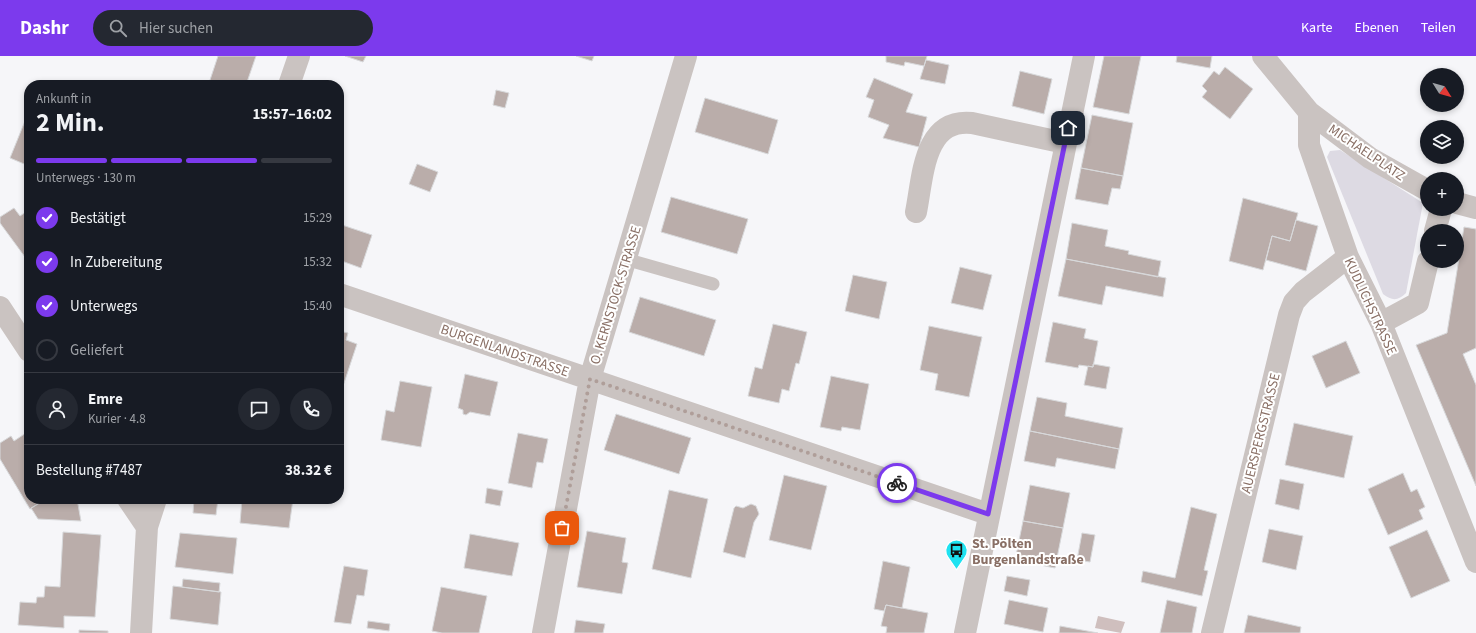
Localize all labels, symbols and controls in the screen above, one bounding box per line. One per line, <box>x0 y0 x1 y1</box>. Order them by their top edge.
search box <box>93 10 373 46</box>
text: Dashr <box>20 15 69 42</box>
icon: search <box>107 17 129 39</box>
text: Hier suchen <box>139 18 213 39</box>
text: Karte <box>1301 18 1333 38</box>
text: Ebenen <box>1355 18 1399 38</box>
text: Teilen <box>1421 18 1456 38</box>
north arrow <box>1420 68 1464 112</box>
map controls <box>1420 68 1464 268</box>
text: Ankunft in <box>36 90 91 108</box>
text: 2 Min. <box>36 104 105 141</box>
text: 15:57–16:02 <box>252 104 332 125</box>
pin <box>1051 111 1085 145</box>
icon: home <box>1057 117 1079 139</box>
street label: MICHAELPLATZ <box>1324 120 1409 186</box>
button: layers <box>1420 120 1464 164</box>
text: Unterwegs · 130 m <box>36 169 136 187</box>
button: + <box>1420 172 1464 216</box>
icon: check <box>36 207 58 229</box>
text: Bestätigt <box>70 208 126 229</box>
text: 15:29 <box>303 209 332 227</box>
street label: O. KERNSTOCK-STRASSE <box>585 224 647 367</box>
button: − <box>1420 224 1464 268</box>
icon: check <box>36 251 58 273</box>
text: In Zubereitung <box>70 252 162 273</box>
text: 15:32 <box>303 253 332 271</box>
street label: KUDLICHSTRASSE <box>1339 254 1401 358</box>
icon: check <box>36 295 58 317</box>
text: Unterwegs <box>70 296 138 317</box>
text: 15:40 <box>303 297 332 315</box>
street label: BURGENLANDSTRASSE <box>438 320 572 382</box>
text: Geliefert <box>70 340 124 361</box>
street label: AUERSPERGSTRASSE <box>1236 371 1286 495</box>
button: person <box>36 388 78 430</box>
button: chat <box>238 388 280 430</box>
button: phone <box>290 388 332 430</box>
text: Emre <box>88 389 123 410</box>
text: Kurier · 4.8 <box>88 410 146 428</box>
text: Bestellung #7487 <box>36 460 142 481</box>
text: 38.32 € <box>285 460 332 481</box>
courier <box>877 463 917 503</box>
icon: bike <box>886 472 908 494</box>
pin <box>545 511 579 545</box>
icon: bag <box>551 517 573 539</box>
place label: St. Pölten Burgenlandstraße <box>972 534 1084 570</box>
bus stop icon: St. Pölten Burgenlandstraße <box>943 538 969 571</box>

